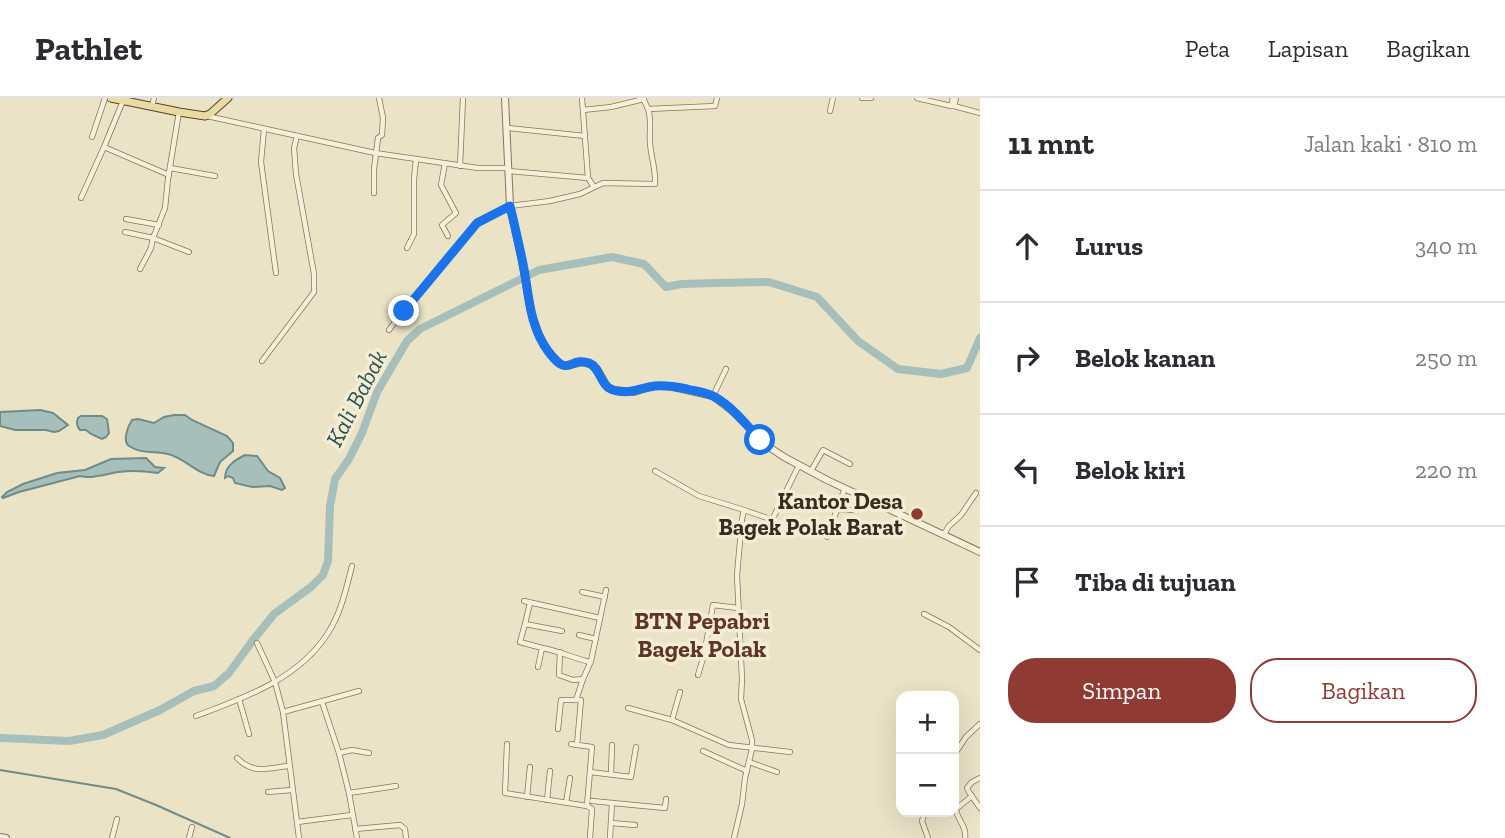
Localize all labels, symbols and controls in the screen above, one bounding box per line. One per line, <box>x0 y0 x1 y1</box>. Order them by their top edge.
text: Pathlet <box>35 29 142 68</box>
text: Peta <box>1185 34 1230 63</box>
text: Lapisan <box>1268 34 1348 63</box>
text: Bagikan <box>1386 34 1470 63</box>
text: 11 mnt <box>1008 126 1094 162</box>
text: Jalan kaki · 810 m <box>1304 130 1477 158</box>
icon: ahead <box>1008 227 1046 265</box>
text: Lurus <box>1075 230 1143 262</box>
text: 340 m <box>1415 232 1477 260</box>
route end <box>388 295 419 326</box>
icon: right <box>1008 339 1046 377</box>
text: Belok kanan <box>1075 342 1216 374</box>
water label: Kali Babak <box>319 344 393 451</box>
text: 250 m <box>1415 344 1477 372</box>
route start <box>744 424 775 455</box>
icon: left <box>1008 451 1046 489</box>
text: Belok kiri <box>1075 454 1185 486</box>
text: 220 m <box>1415 456 1477 484</box>
place label: Kantor Desa Bagek Polak Barat <box>718 487 904 541</box>
marker: Kantor Desa Bagek Polak Barat <box>909 506 925 522</box>
icon: arrive <box>1008 563 1046 601</box>
text: Tiba di tujuan <box>1075 566 1236 598</box>
district label: BTN Pepabri Bagek Polak <box>634 606 770 663</box>
button: Simpan <box>1008 658 1236 723</box>
button: Bagikan <box>1250 658 1477 723</box>
map controls <box>896 691 959 817</box>
button: + <box>896 691 959 754</box>
button: − <box>896 754 959 817</box>

